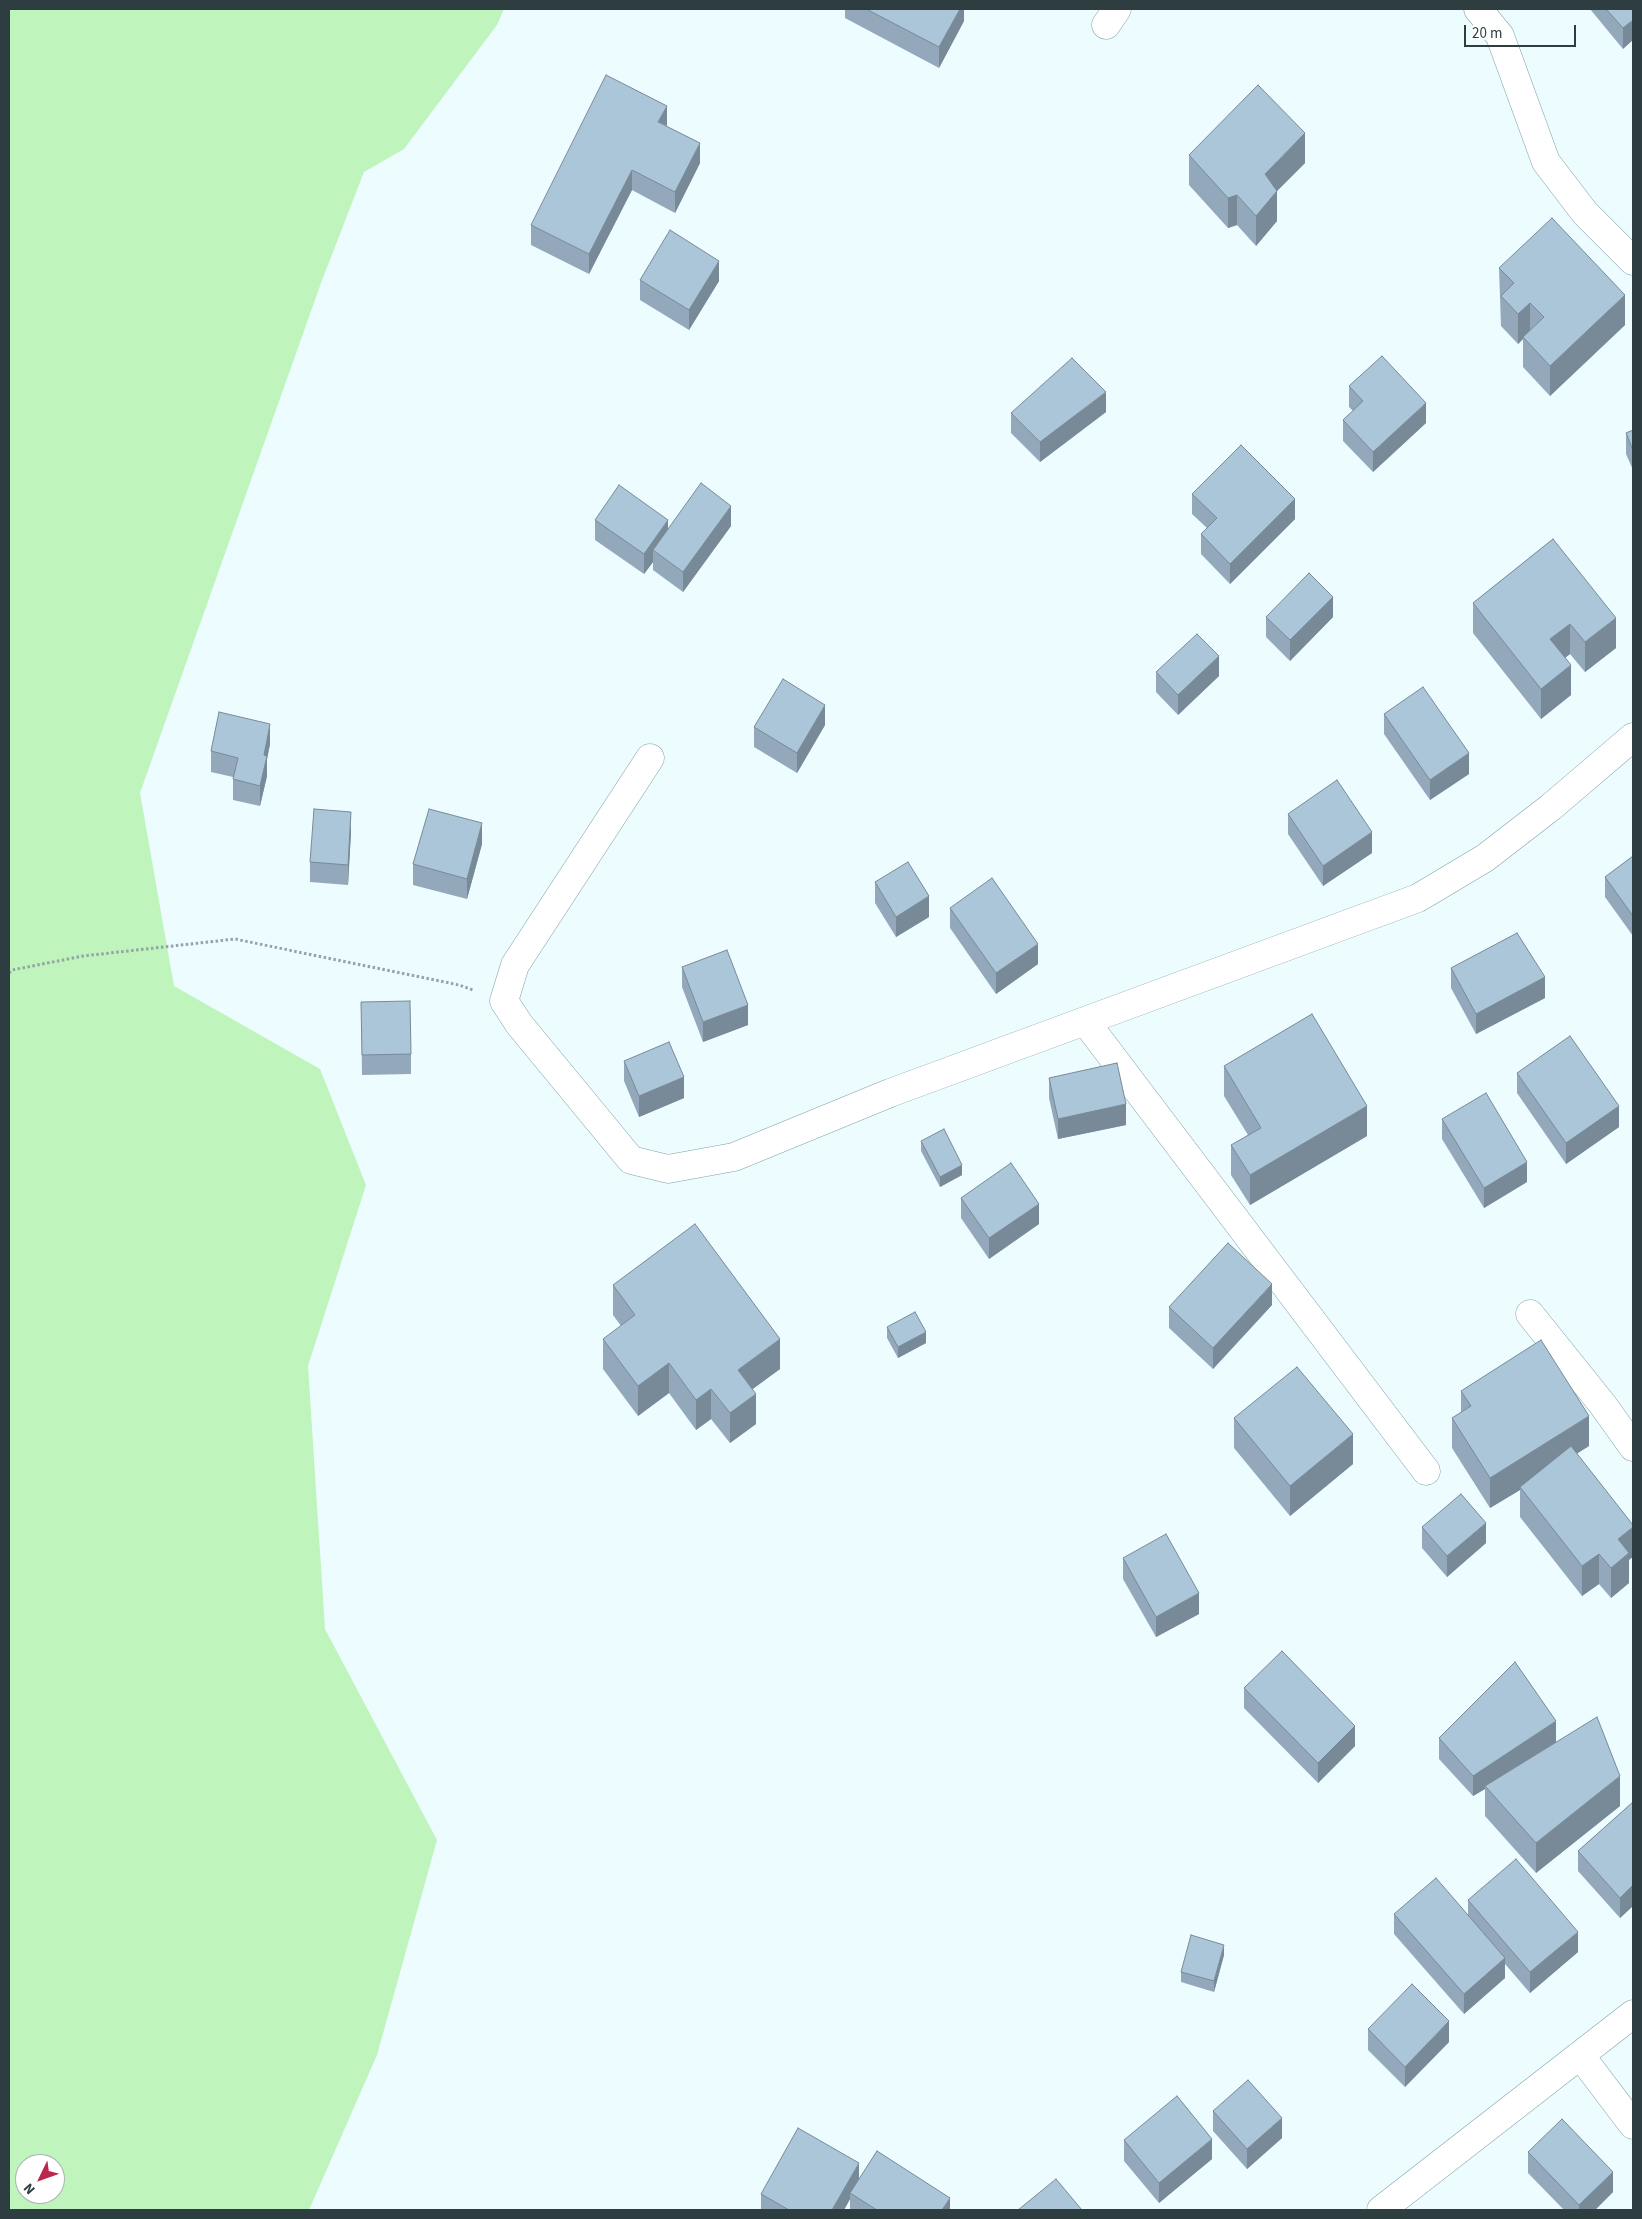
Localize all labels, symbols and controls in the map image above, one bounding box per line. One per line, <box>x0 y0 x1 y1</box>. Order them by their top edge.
scale bar <box>1467 15 1580 47</box>
text: 20 m <box>1472 23 1502 44</box>
north arrow <box>15 2154 65 2204</box>
text: N <box>19 2178 40 2199</box>

